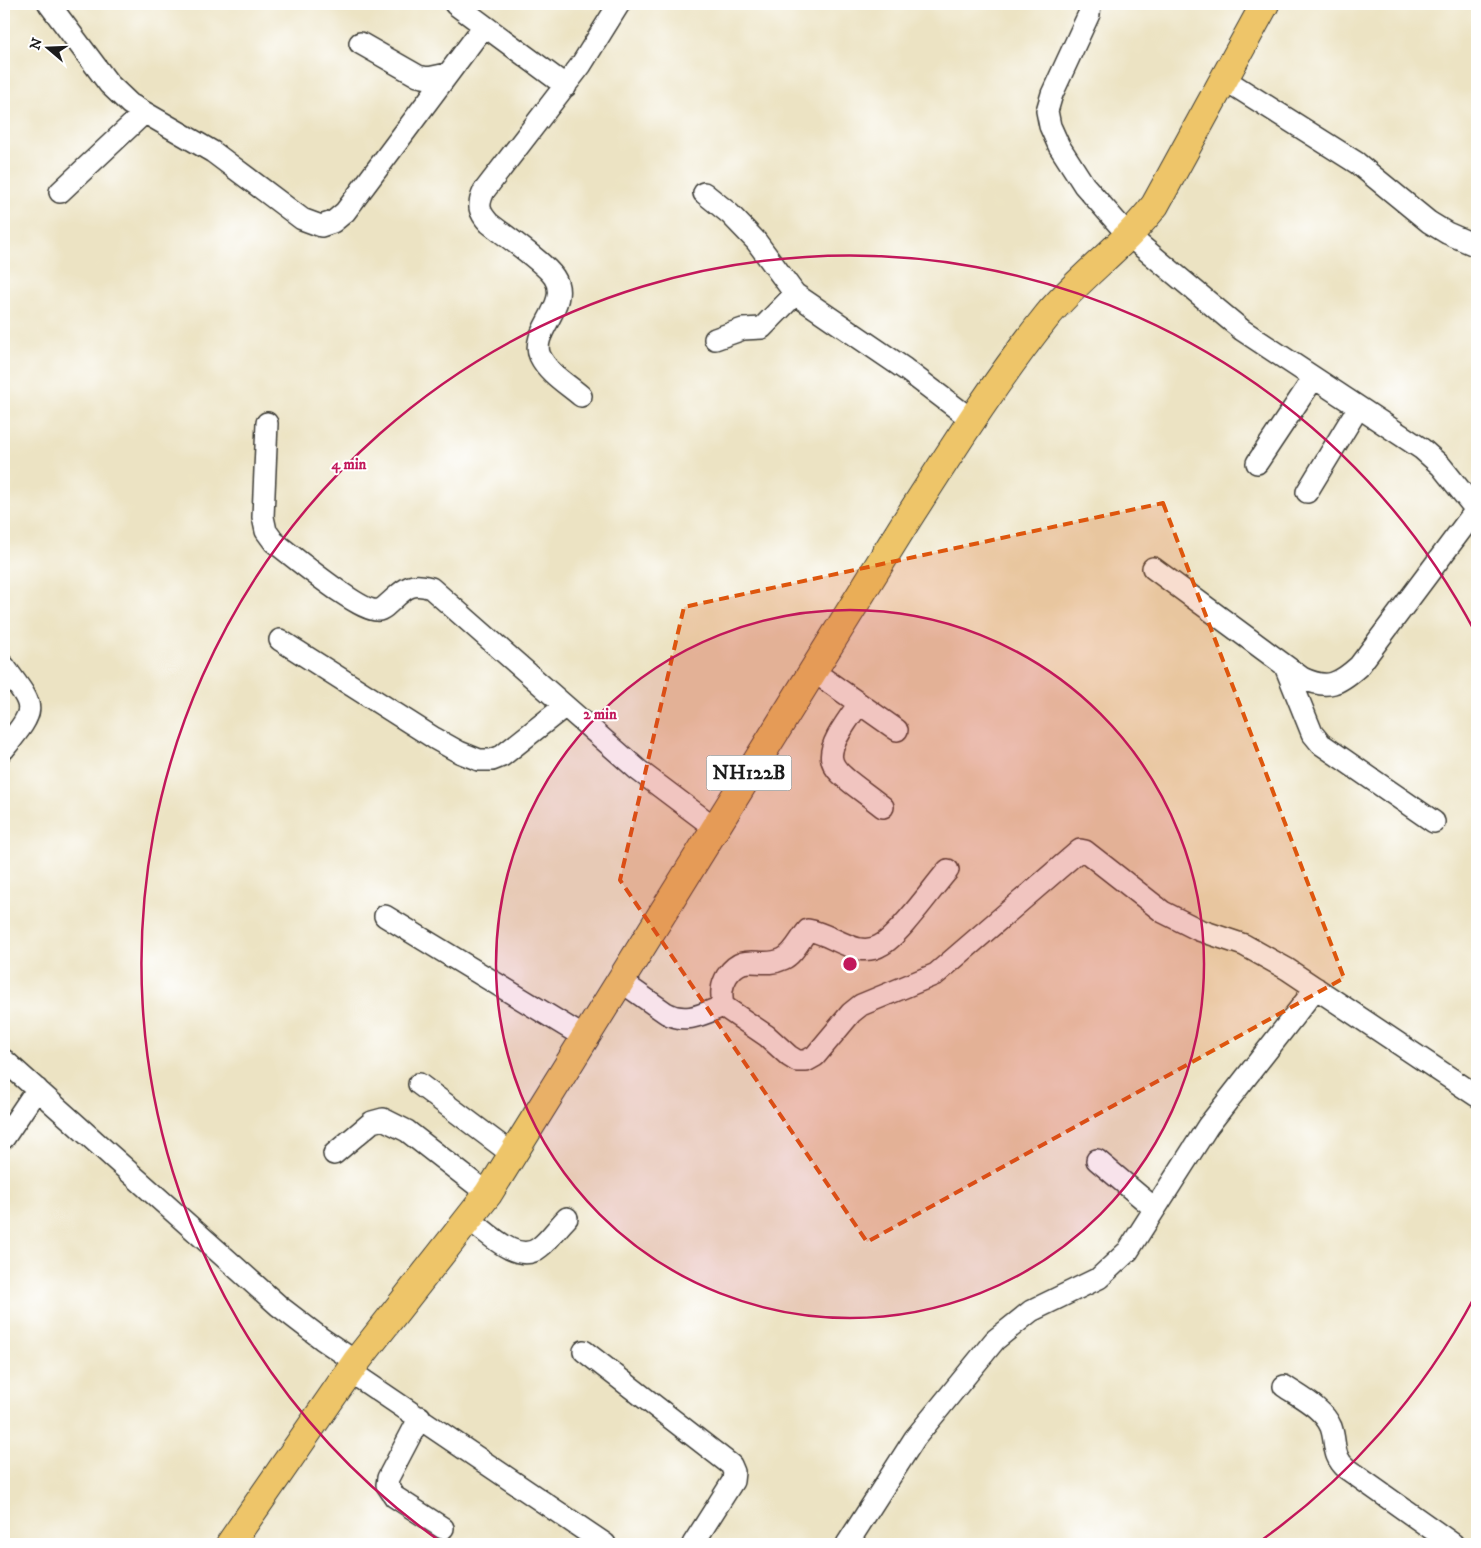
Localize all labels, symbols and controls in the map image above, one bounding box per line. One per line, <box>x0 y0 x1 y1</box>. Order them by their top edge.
north arrow <box>22 22 72 72</box>
text: N <box>26 35 47 52</box>
text: 4 min <box>331 455 367 474</box>
text: 2 min <box>583 705 617 724</box>
road number: NH122B <box>706 756 792 790</box>
centre of rings <box>841 955 859 973</box>

